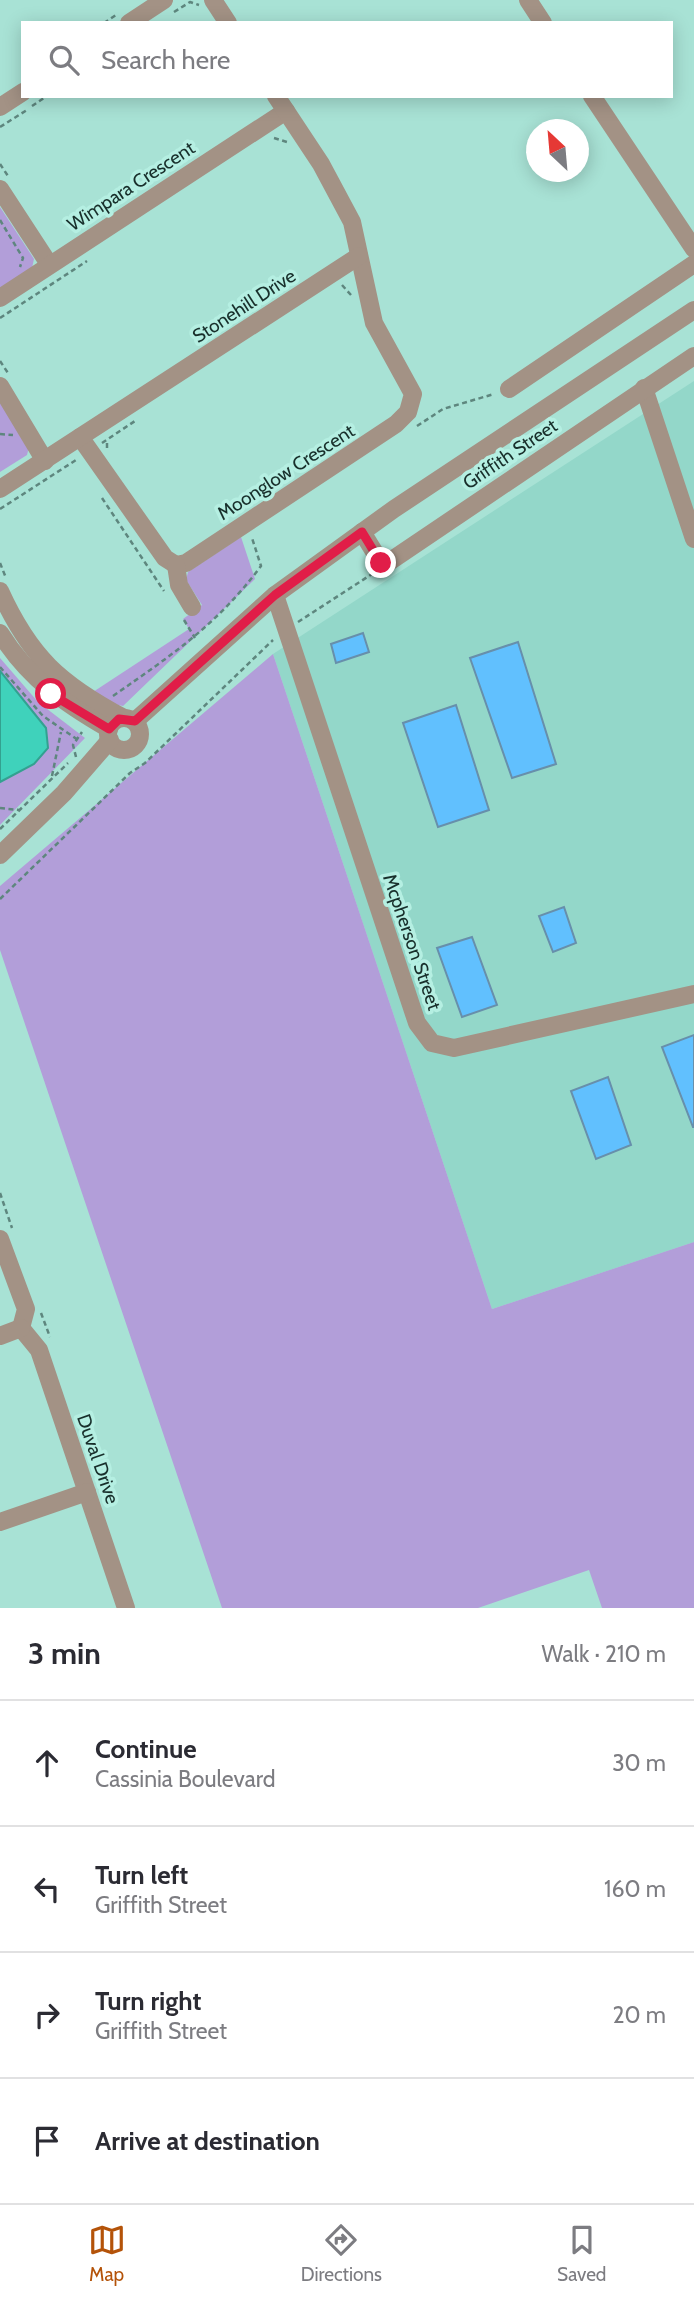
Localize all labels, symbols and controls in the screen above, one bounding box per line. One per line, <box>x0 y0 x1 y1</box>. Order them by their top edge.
search box <box>21 21 673 98</box>
icon: search <box>45 41 83 79</box>
text: Search here <box>101 44 230 76</box>
north arrow <box>526 119 589 182</box>
street label: Wimpara Crescent <box>63 136 200 236</box>
street label: Stonehill Drive <box>188 264 300 348</box>
street label: Griffith Street <box>458 414 562 494</box>
street label: Moonglow Crescent <box>213 419 359 525</box>
route end <box>365 547 396 578</box>
route start <box>35 678 66 709</box>
street label: Mcpherson Street <box>378 871 446 1014</box>
street label: Duval Drive <box>72 1411 124 1507</box>
text: 3 min <box>28 1635 101 1672</box>
text: Walk · 210 m <box>542 1640 666 1668</box>
text: Continue <box>95 1733 197 1765</box>
icon: ahead <box>28 1744 66 1782</box>
text: 30 m <box>612 1749 666 1777</box>
text: Cassinia Boulevard <box>95 1765 275 1793</box>
text: Turn left <box>95 1859 188 1891</box>
icon: left <box>28 1870 66 1908</box>
text: 160 m <box>604 1875 666 1903</box>
text: Griffith Street <box>95 1891 227 1919</box>
text: Turn right <box>95 1985 201 2017</box>
icon: right <box>28 1996 66 2034</box>
text: 20 m <box>613 2001 666 2029</box>
text: Griffith Street <box>95 2017 227 2045</box>
icon: arrive <box>28 2122 66 2160</box>
text: Arrive at destination <box>95 2125 320 2157</box>
tab: Map <box>88 2221 126 2286</box>
tab: Directions <box>301 2221 382 2286</box>
tab: Saved <box>557 2221 606 2286</box>

